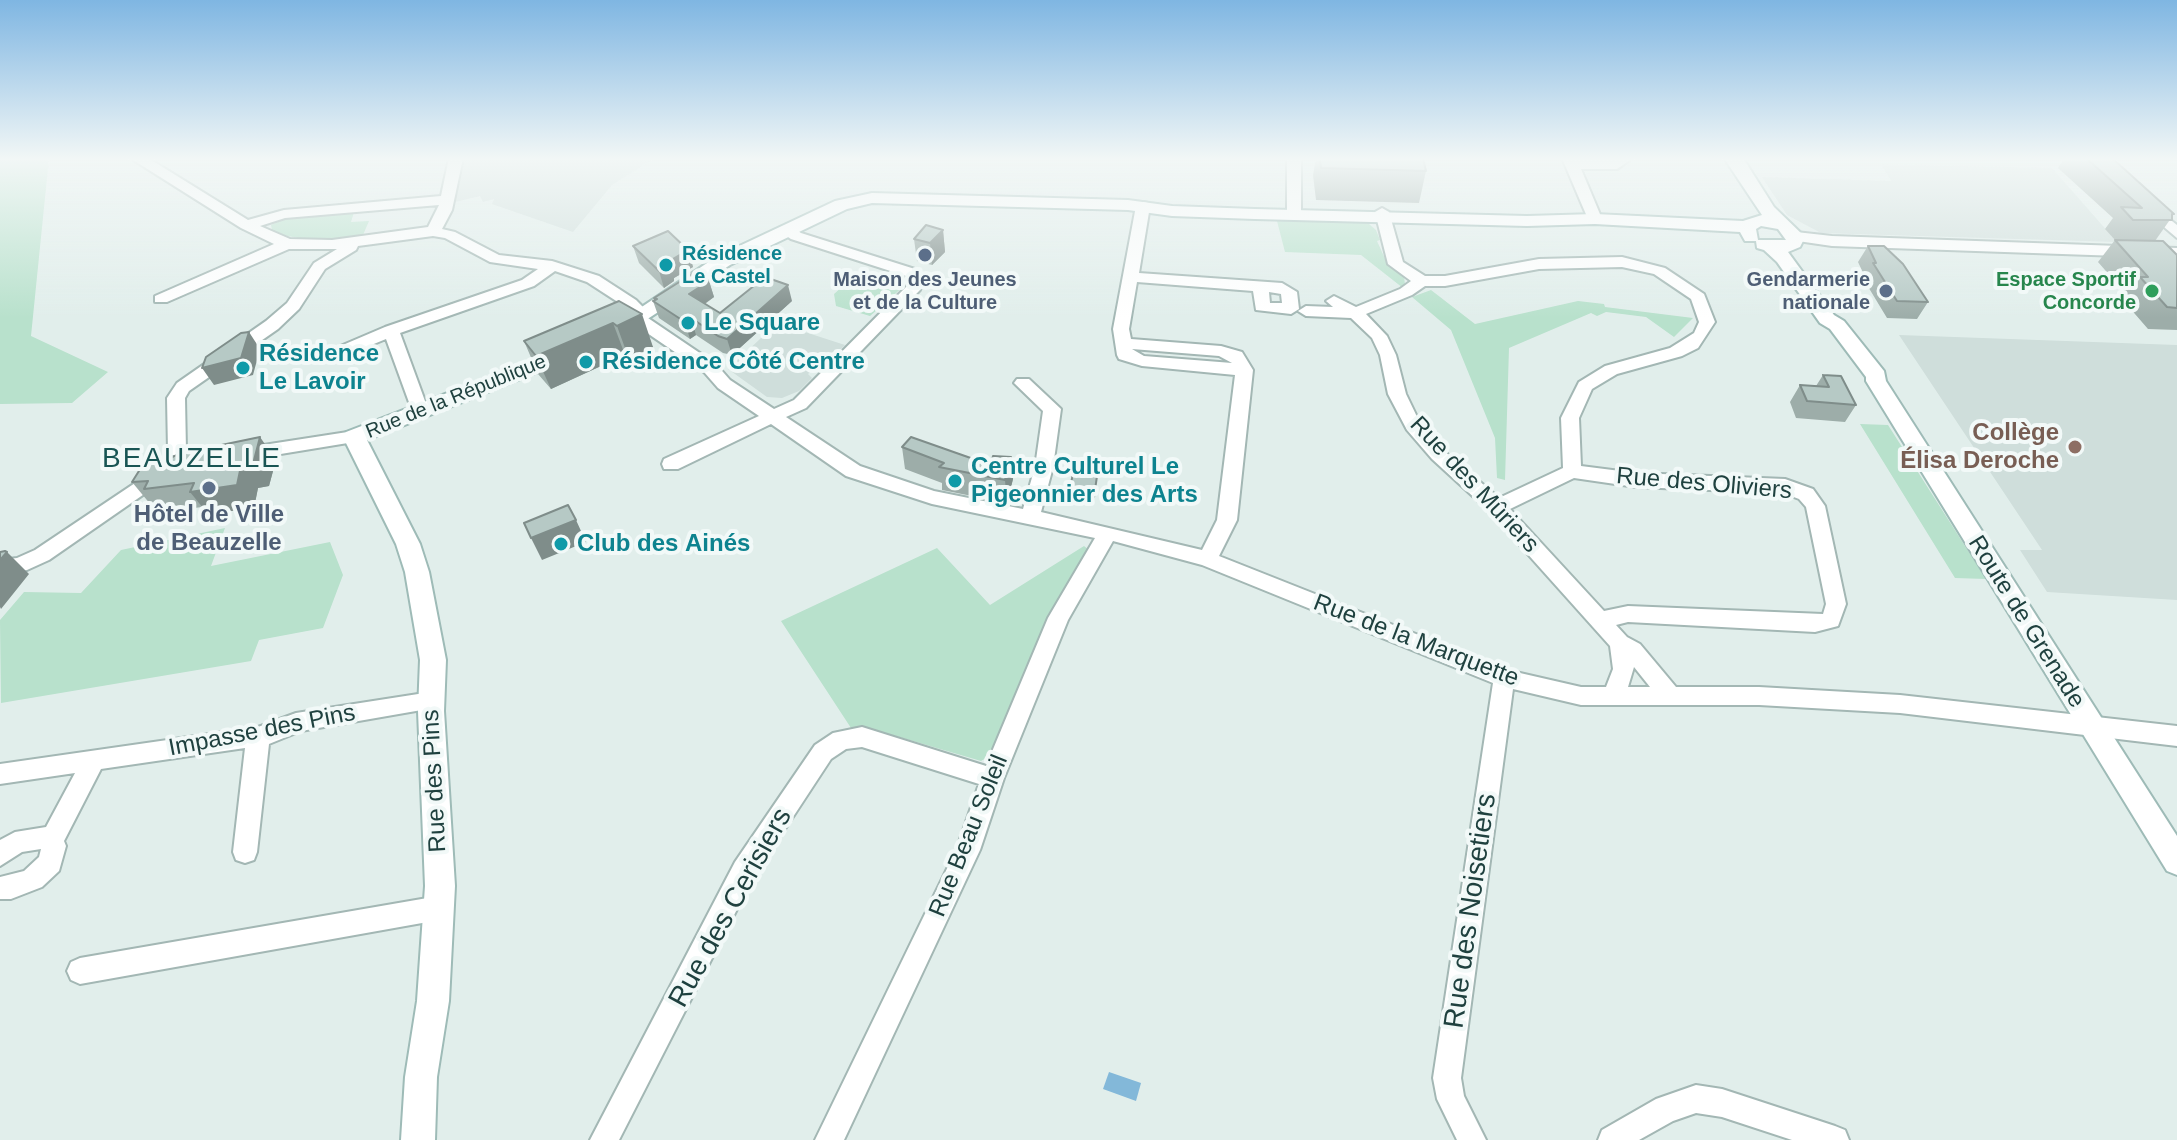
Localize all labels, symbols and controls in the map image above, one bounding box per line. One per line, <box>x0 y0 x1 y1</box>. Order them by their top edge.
place label: Résidence Le Castel <box>682 242 782 289</box>
marker: Maison des Jeunes et de la Culture <box>916 246 934 264</box>
marker: Résidence Le Castel <box>657 256 675 274</box>
place label: Maison des Jeunes et de la Culture <box>833 268 1017 315</box>
place label: Gendarmerie nationale <box>1747 268 1870 315</box>
place label: Espace Sportif Concorde <box>1996 268 2136 315</box>
marker: Gendarmerie nationale <box>1877 282 1895 300</box>
marker: Espace Sportif Concorde <box>2143 282 2161 300</box>
place label: Le Square <box>704 309 820 337</box>
marker: Le Square <box>679 314 697 332</box>
place label: Résidence Le Lavoir <box>259 340 379 396</box>
place label: Résidence Côté Centre <box>602 348 865 376</box>
street label: Rue de la République <box>362 350 550 444</box>
marker: Résidence Côté Centre <box>577 353 595 371</box>
marker: Résidence Le Lavoir <box>234 359 252 377</box>
street label: Rue des Mûriers <box>1403 411 1545 559</box>
place label: Collège Élisa Deroche <box>1900 419 2059 475</box>
marker: Collège Élisa Deroche <box>2066 438 2084 456</box>
district label: BEAUZELLE <box>102 442 282 476</box>
place label: Centre Culturel Le Pigeonnier des Arts <box>971 453 1198 509</box>
street label: Rue des Oliviers <box>1615 462 1793 506</box>
marker: Centre Culturel Le Pigeonnier des Arts <box>946 472 964 490</box>
marker: Hôtel de Ville de Beauzelle <box>200 479 218 497</box>
place label: Hôtel de Ville de Beauzelle <box>134 501 284 557</box>
place label: Club des Ainés <box>577 530 750 558</box>
street label: Route de Grenade <box>1961 531 2091 713</box>
marker: Club des Ainés <box>552 535 570 553</box>
street label: Rue de la Marquette <box>1309 589 1523 693</box>
street label: Impasse des Pins <box>166 699 358 763</box>
street label: Rue des Pins <box>417 709 453 853</box>
street label: Rue Beau Soleil <box>923 751 1015 921</box>
street label: Rue des Noisetiers <box>1438 792 1504 1030</box>
street label: Rue des Cerisiers <box>662 803 800 1013</box>

